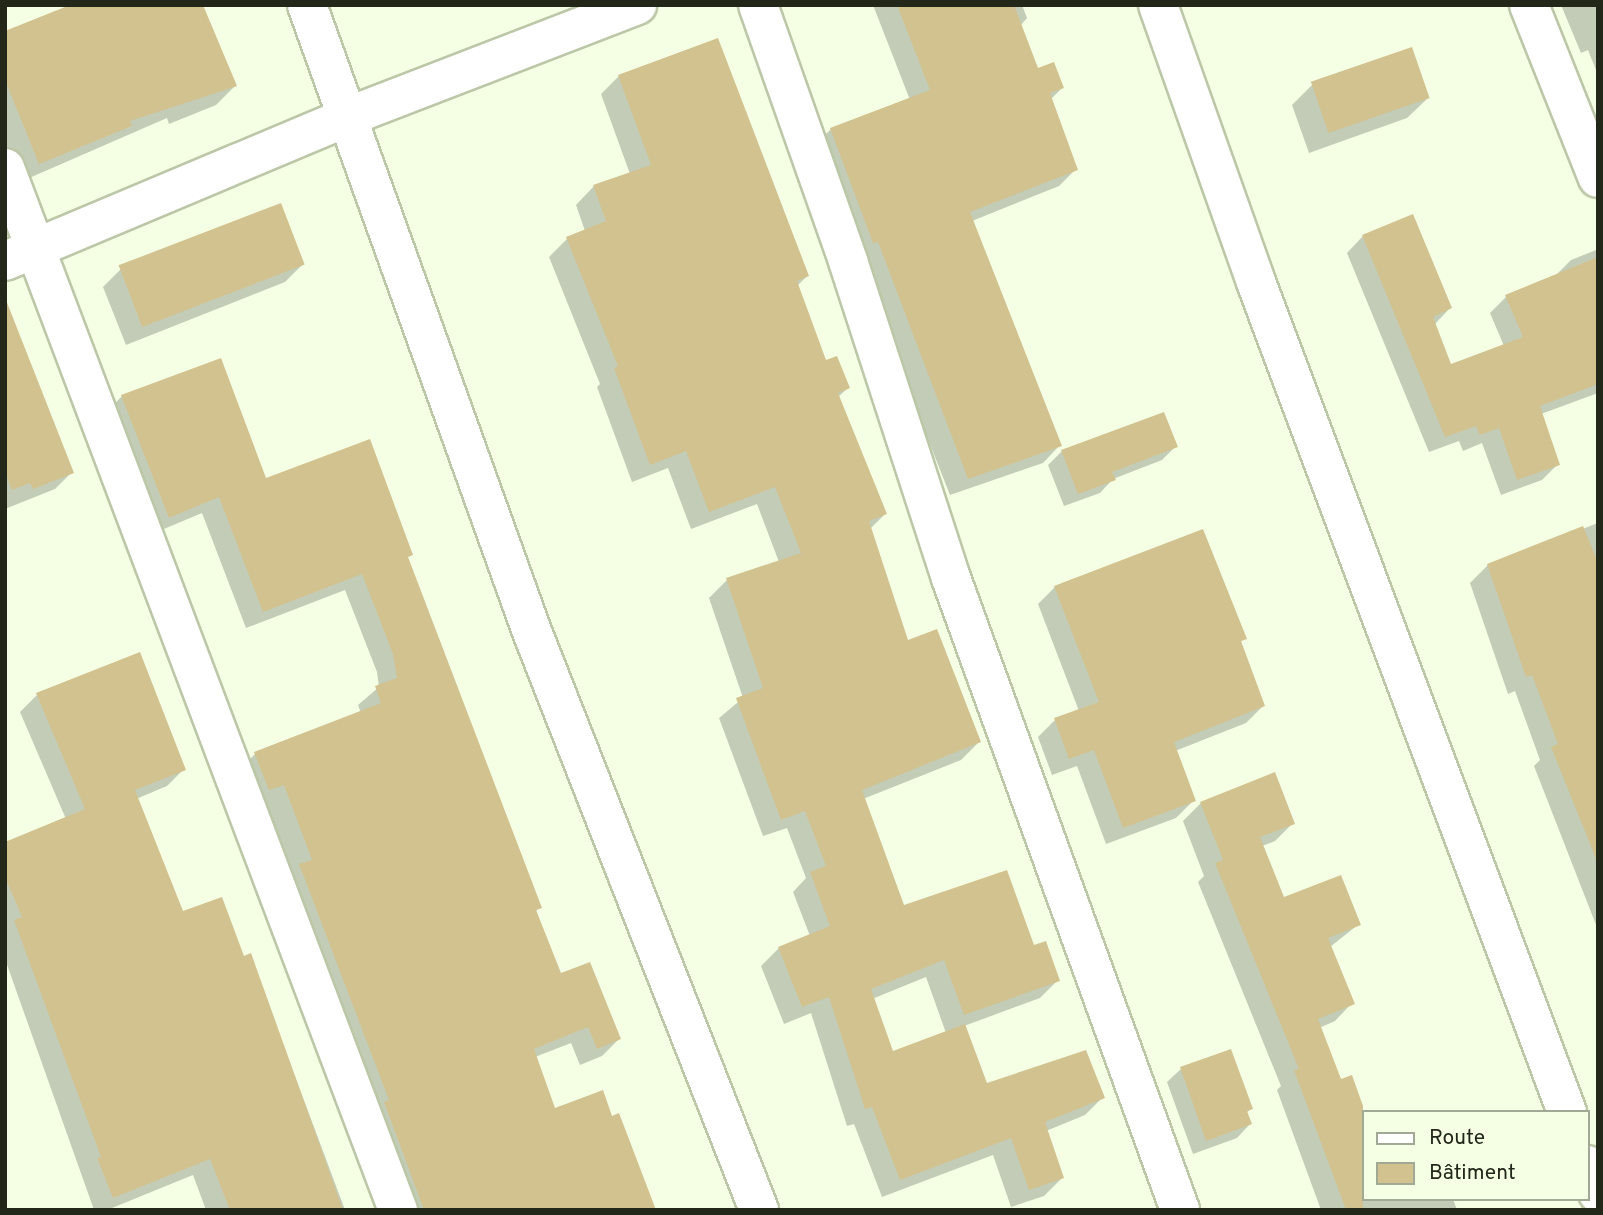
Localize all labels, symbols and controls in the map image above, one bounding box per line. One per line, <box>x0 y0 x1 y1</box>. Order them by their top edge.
legend <box>1362 1110 1589 1201</box>
text: Route <box>1429 1125 1485 1152</box>
text: Bâtiment <box>1429 1160 1516 1187</box>

